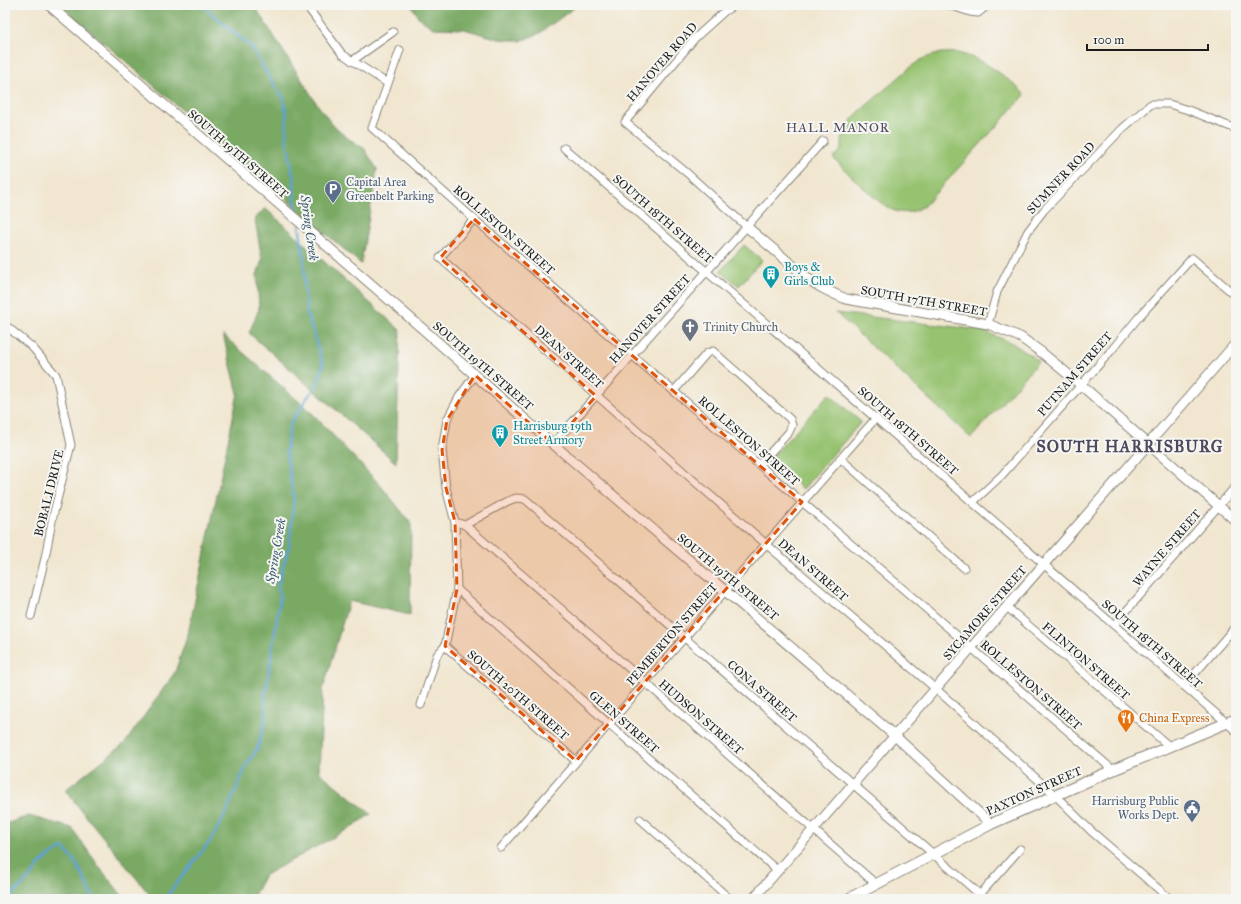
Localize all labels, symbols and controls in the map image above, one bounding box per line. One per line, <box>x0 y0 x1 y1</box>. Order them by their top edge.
street label: HANOVER ROAD <box>624 20 700 104</box>
scale bar <box>1087 26 1208 52</box>
text: 100 m <box>1093 33 1124 47</box>
street label: SOUTH 19TH STREET <box>185 107 291 201</box>
district label: HALL MANOR <box>786 120 890 136</box>
street label: SUMNER ROAD <box>1024 139 1098 217</box>
street label: SOUTH 18TH STREET <box>610 172 716 266</box>
place label: Capital Area Greenbelt Parking <box>346 175 434 204</box>
parking icon: Capital Area Greenbelt Parking <box>323 179 343 204</box>
street label: ROLLESTON STREET <box>451 182 557 278</box>
water label: Spring Creek <box>296 193 322 262</box>
place label: Boys & Girls Club <box>784 260 834 288</box>
building icon: Boys & Girls Club <box>761 264 781 289</box>
street label: HANOVER STREET <box>607 272 693 366</box>
street label: SOUTH 17TH STREET <box>860 283 988 319</box>
church icon: Trinity Church <box>680 317 700 342</box>
street label: SOUTH 19TH STREET <box>430 319 536 413</box>
place label: Trinity Church <box>703 320 779 334</box>
street label: DEAN STREET <box>532 322 606 392</box>
street label: PUTNAM STREET <box>1035 329 1115 419</box>
street label: SOUTH 18TH STREET <box>855 384 961 478</box>
street label: ROLLESTON STREET <box>696 393 802 489</box>
place label: Harrisburg 19th Street Armory <box>513 419 592 447</box>
building icon: Harrisburg 19th Street Armory <box>490 423 510 448</box>
district label: SOUTH HARRISBURG <box>1037 437 1223 456</box>
street label: BOBALI DRIVE <box>31 448 67 538</box>
street label: WAYNE STREET <box>1130 507 1204 589</box>
water label: Spring Creek <box>262 517 290 586</box>
street label: SOUTH 19TH STREET <box>675 531 781 623</box>
street label: DEAN STREET <box>775 536 851 604</box>
street label: SYCAMORE STREET <box>940 563 1030 663</box>
street label: PEMBERTON STREET <box>624 580 720 688</box>
street label: SOUTH 18TH STREET <box>1099 597 1205 691</box>
street label: FLINTON STREET <box>1040 619 1132 703</box>
street label: ROLLESTON STREET <box>978 637 1084 733</box>
street label: SOUTH 20TH STREET <box>464 647 572 743</box>
street label: CONA STREET <box>725 657 799 725</box>
street label: HUDSON STREET <box>656 677 746 757</box>
street label: GLEN STREET <box>586 688 662 756</box>
restaurant icon: China Express <box>1116 708 1136 733</box>
place label: China Express <box>1139 711 1209 725</box>
street label: PAXTON STREET <box>984 764 1084 818</box>
place label: Harrisburg Public Works Dept. <box>1091 794 1179 822</box>
public building icon: Harrisburg Public Works Dept. <box>1182 798 1202 823</box>

